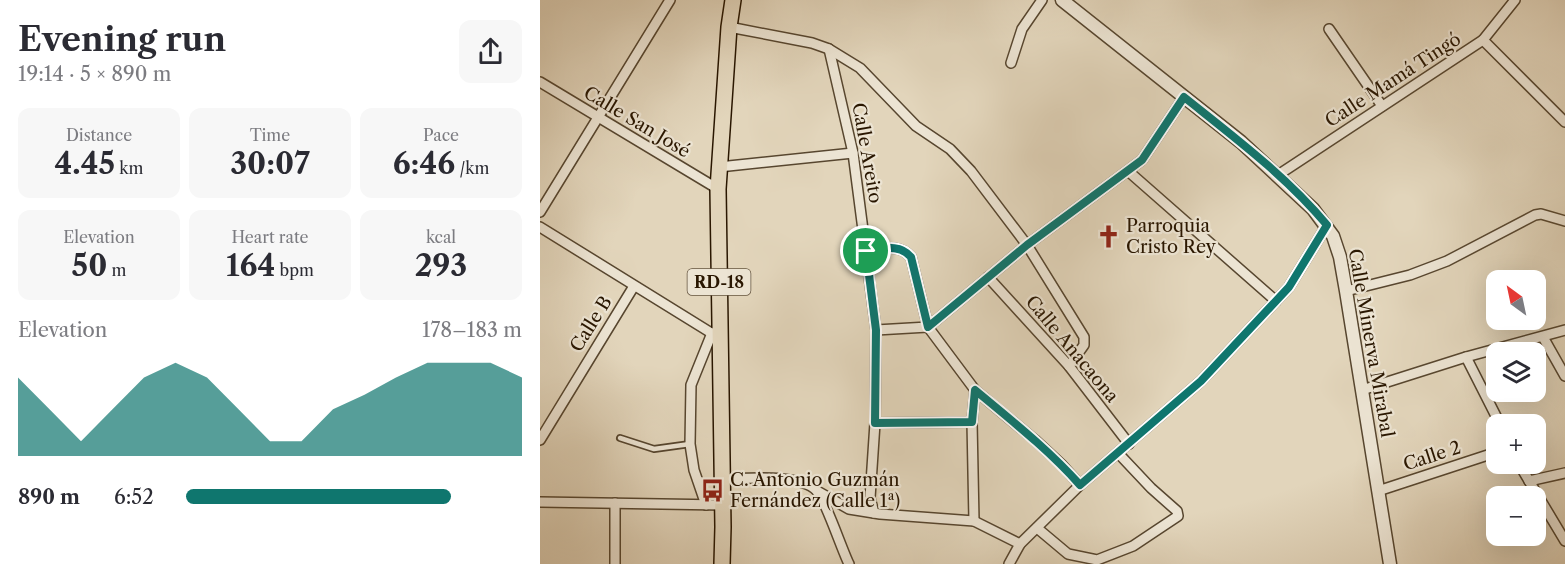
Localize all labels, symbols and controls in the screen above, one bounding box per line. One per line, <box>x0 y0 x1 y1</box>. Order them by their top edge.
text: Evening run <box>18 19 226 60</box>
button: share <box>459 20 522 83</box>
street label: Calle Mamá Tingó <box>1321 28 1465 132</box>
text: 19:14 · 5 × 890 m <box>18 62 171 86</box>
street label: Calle San José <box>580 82 694 162</box>
street label: Calle Areito <box>847 101 887 205</box>
text: Distance <box>66 125 132 145</box>
text: Time <box>250 125 290 145</box>
text: Pace <box>423 125 459 145</box>
text: 4.45 <box>55 145 115 182</box>
text: 30:07 <box>230 145 310 182</box>
text: 6:46 <box>393 145 455 182</box>
text: km <box>115 158 143 178</box>
text: /km <box>455 158 489 178</box>
place label: Parroquia Cristo Rey <box>1126 215 1217 258</box>
church icon: Parroquia Cristo Rey <box>1095 223 1121 249</box>
pin <box>840 225 891 276</box>
text: Elevation <box>63 227 135 247</box>
text: Heart rate <box>231 227 309 247</box>
text: kcal <box>426 227 456 247</box>
icon: arrive <box>849 234 882 267</box>
text: 50 <box>72 247 107 284</box>
text: 164 <box>226 247 275 284</box>
text: 293 <box>415 247 467 284</box>
street label: Calle Minerva Mirabal <box>1344 247 1398 439</box>
text: m <box>107 260 126 280</box>
text: bpm <box>275 260 314 280</box>
road number: RD-18 <box>688 269 750 295</box>
north arrow <box>1486 270 1546 330</box>
map controls <box>1486 270 1546 546</box>
street label: Calle Anacaona <box>1021 291 1124 407</box>
street label: Calle B <box>565 292 617 356</box>
text: Elevation <box>18 318 107 342</box>
text: 178–183 m <box>422 318 522 342</box>
button: layers <box>1486 342 1546 402</box>
button: + <box>1486 414 1546 474</box>
street label: Calle 2 <box>1400 436 1464 476</box>
place label: C. Antonio Guzmán Fernández (Calle 1ª) <box>730 469 900 512</box>
bus stop icon: C. Antonio Guzmán Fernández (Calle 1ª) <box>699 477 725 503</box>
text: 890 m <box>18 485 80 509</box>
text: 6:52 <box>114 485 154 509</box>
button: − <box>1486 486 1546 546</box>

